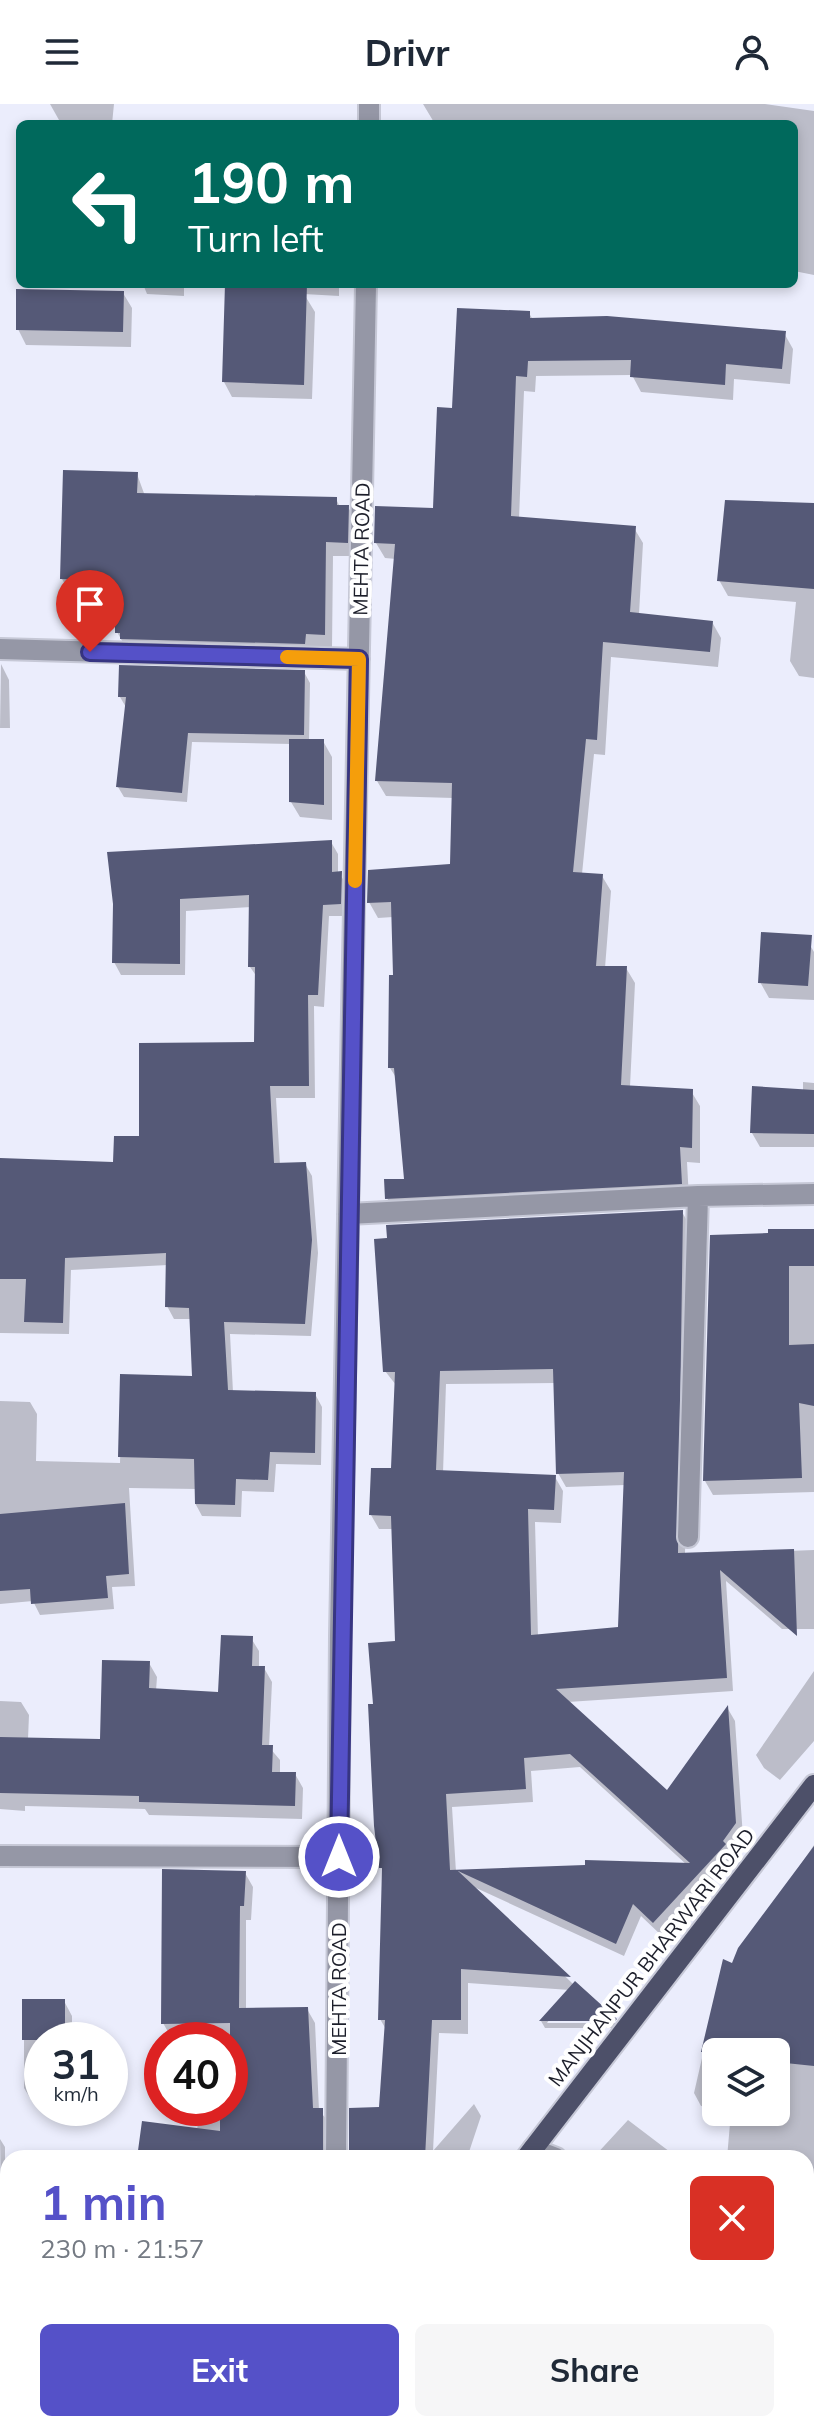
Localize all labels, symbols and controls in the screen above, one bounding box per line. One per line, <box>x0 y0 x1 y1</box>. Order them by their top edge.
icon: menu <box>40 30 84 74</box>
text: Drivr <box>365 30 449 75</box>
icon: person <box>730 30 774 74</box>
text: 190 m <box>188 147 355 217</box>
icon: left <box>56 152 160 256</box>
text: Turn left <box>188 216 324 261</box>
street label: MEHTA ROAD <box>347 482 375 616</box>
pin <box>56 570 124 652</box>
icon: arrive <box>68 582 112 626</box>
position arrow <box>297 1815 381 1899</box>
street label: MANJHANPUR BHARWARI ROAD <box>542 1823 760 2091</box>
street label: MEHTA ROAD <box>326 1922 351 2056</box>
speed limit sign: 40 <box>144 2022 248 2126</box>
map controls <box>702 2038 790 2126</box>
button: layers <box>702 2038 790 2126</box>
text: 31 <box>52 2039 100 2089</box>
text: km/h <box>53 2081 99 2106</box>
text: 1 min <box>40 2172 167 2232</box>
button: close <box>690 2176 774 2260</box>
text: 230 m · 21:57 <box>40 2232 204 2265</box>
button: Exit <box>40 2324 399 2416</box>
button: Share <box>415 2324 774 2416</box>

